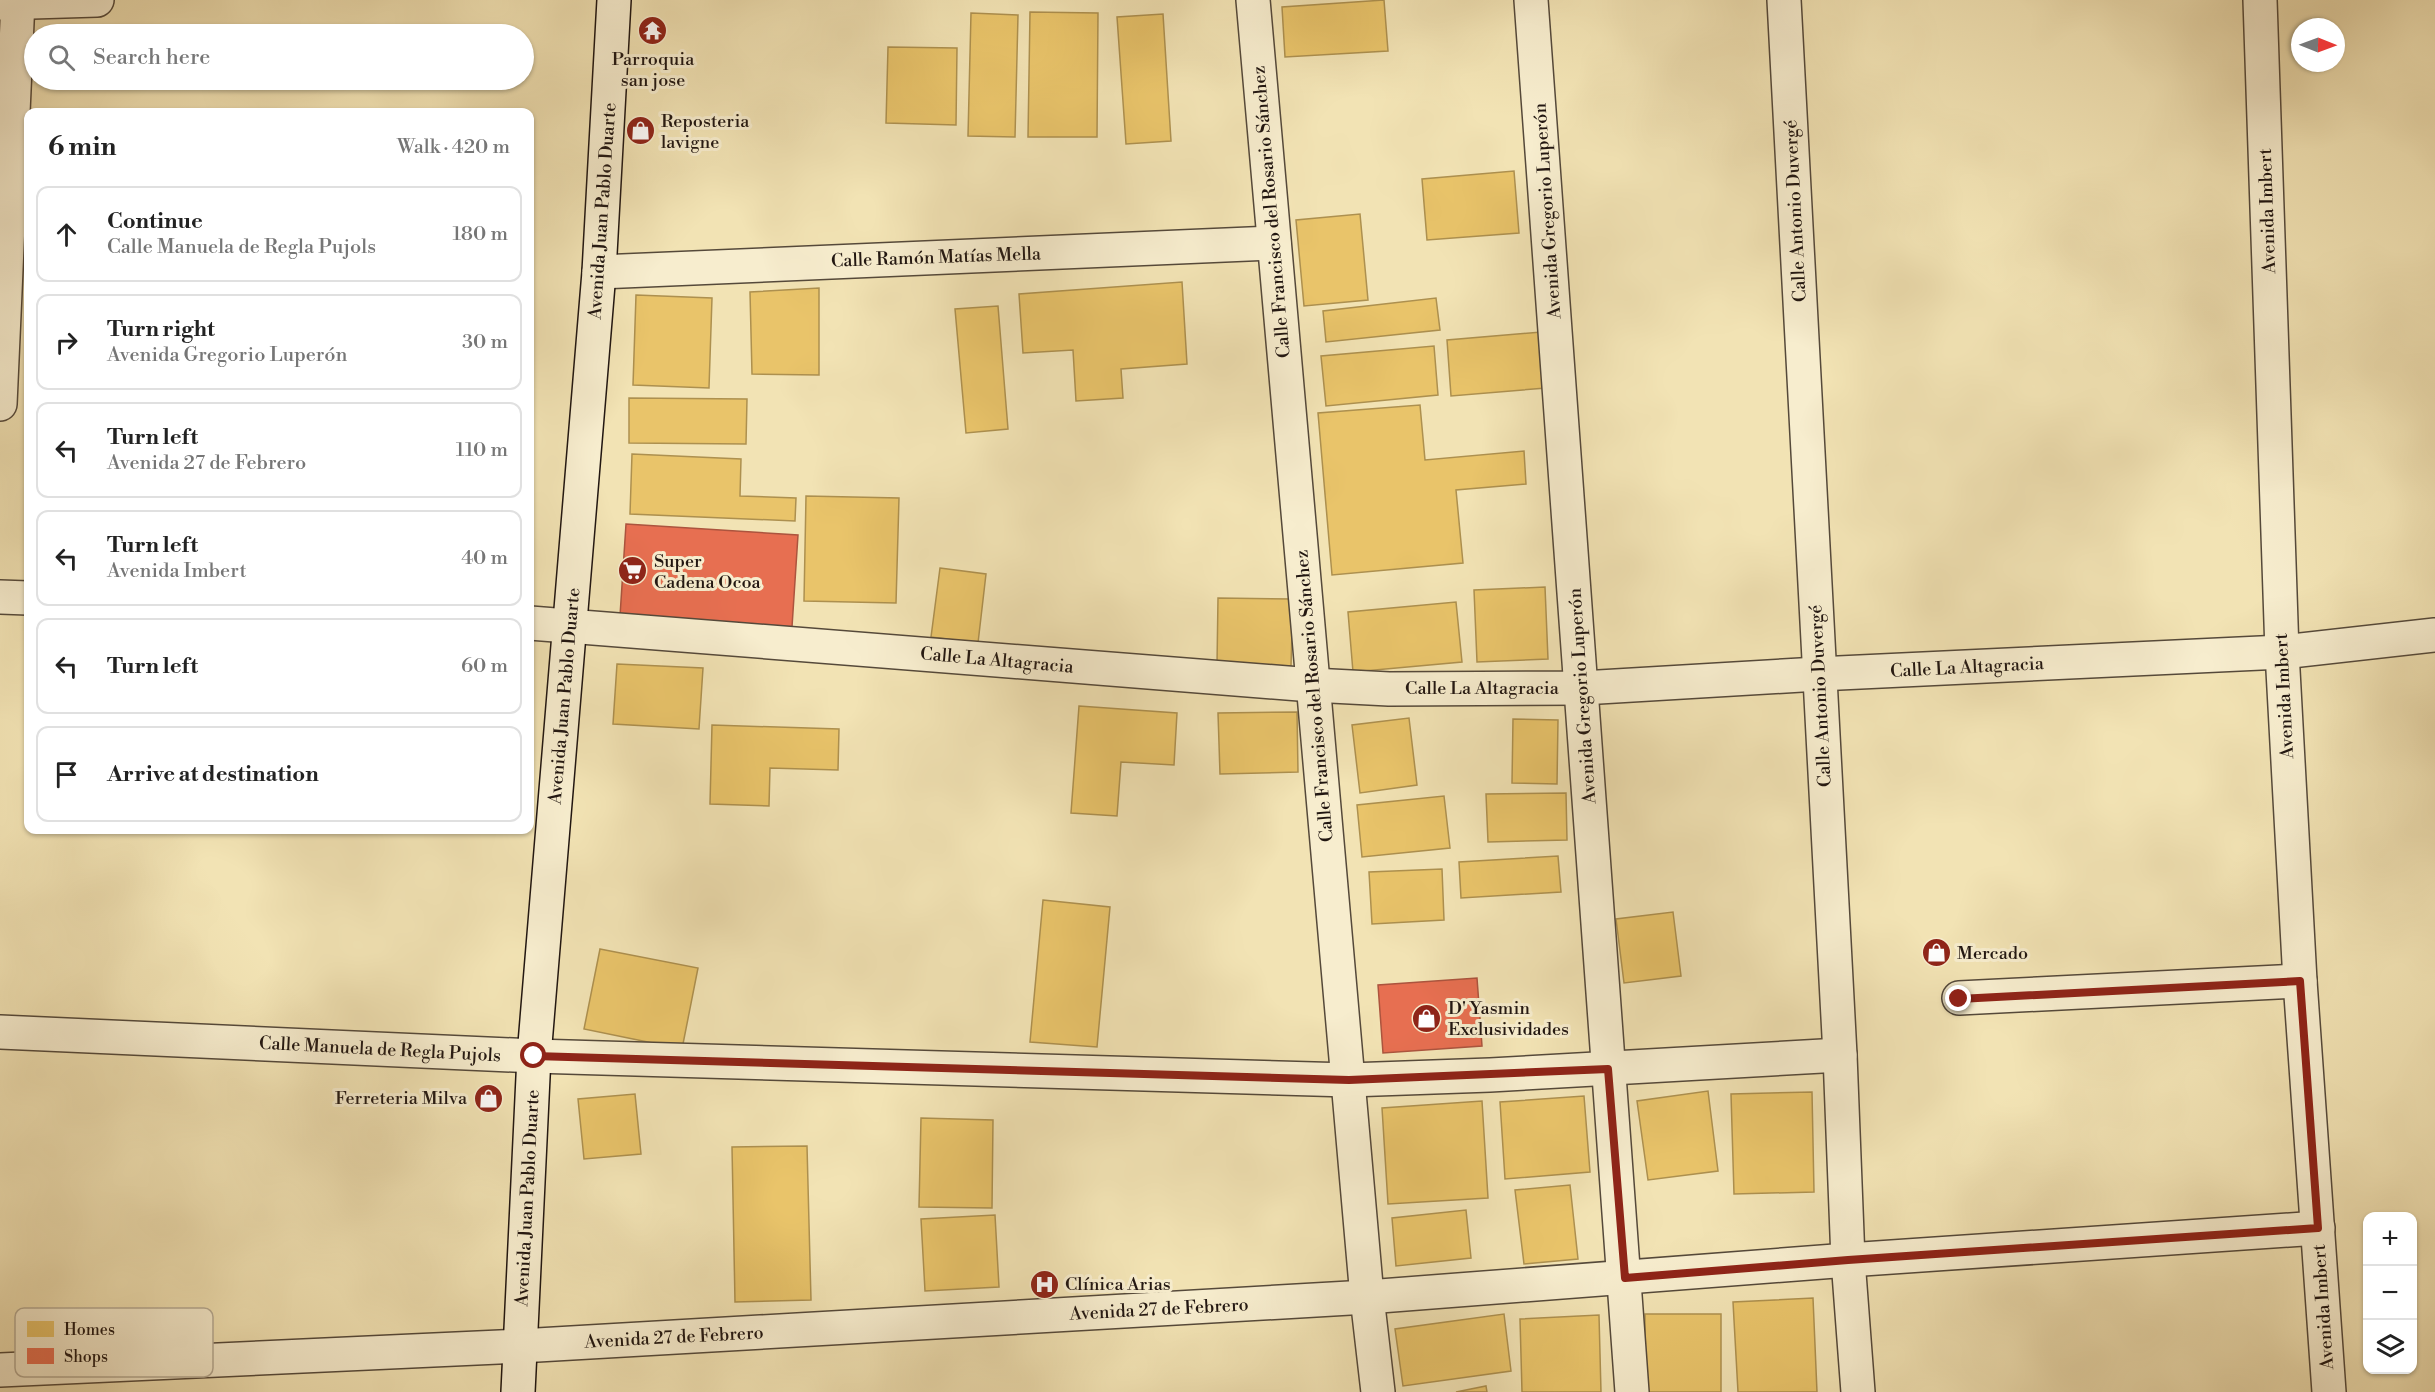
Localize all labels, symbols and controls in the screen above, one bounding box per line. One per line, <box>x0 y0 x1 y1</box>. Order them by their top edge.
temple icon: Parroquia san jose <box>637 14 669 46</box>
north arrow <box>2291 18 2345 72</box>
search box <box>24 24 534 90</box>
icon: search <box>45 41 78 74</box>
text: Search here <box>93 44 210 71</box>
place label: Parroquia san jose <box>612 48 695 92</box>
street label: Calle Francisco del Rosario Sánchez <box>1247 65 1296 359</box>
street label: Avenida Juan Pablo Duarte <box>583 102 622 321</box>
street label: Avenida Gregorio Luperón <box>1528 102 1567 321</box>
place label: Reposteria lavigne <box>661 110 750 154</box>
shop icon: Reposteria lavigne <box>624 115 656 147</box>
street label: Calle Antonio Duvergé <box>1779 119 1812 303</box>
text: 6 min <box>48 131 116 163</box>
text: Walk · 420 m <box>397 135 510 160</box>
street label: Avenida Imbert <box>2254 147 2281 275</box>
text: Continue <box>107 208 203 235</box>
icon: ahead <box>50 218 83 251</box>
text: 180 m <box>453 222 508 247</box>
text: Calle Manuela de Regla Pujols <box>107 235 376 260</box>
street label: Calle Ramón Matías Mella <box>831 242 1042 273</box>
text: Turn right <box>107 316 215 343</box>
icon: right <box>50 326 83 359</box>
text: 30 m <box>462 330 508 355</box>
text: Avenida Gregorio Luperón <box>107 343 347 368</box>
text: Turn left <box>107 424 198 451</box>
icon: left <box>50 434 83 467</box>
text: 110 m <box>456 438 508 463</box>
text: Avenida 27 de Febrero <box>107 451 306 476</box>
text: Turn left <box>107 532 198 559</box>
icon: left <box>50 542 83 575</box>
text: 40 m <box>461 546 508 571</box>
street label: Calle Francisco del Rosario Sánchez <box>1290 549 1339 843</box>
place label: Super Cadena Ocoa <box>654 550 762 594</box>
supermarket icon: Super Cadena Ocoa <box>617 555 649 587</box>
text: Avenida Imbert <box>107 559 247 584</box>
street label: Avenida Juan Pablo Duarte <box>543 587 585 806</box>
street label: Avenida Gregorio Luperón <box>1563 587 1602 806</box>
street label: Calle Antonio Duvergé <box>1804 604 1837 788</box>
street label: Avenida Imbert <box>2270 632 2299 760</box>
street label: Calle La Altagracia <box>919 642 1075 679</box>
icon: left <box>50 650 83 683</box>
street label: Calle La Altagracia <box>1890 652 2045 683</box>
text: Turn left <box>107 653 198 680</box>
text: 60 m <box>461 654 508 679</box>
street label: Calle La Altagracia <box>1405 677 1560 700</box>
icon: arrive <box>50 758 83 791</box>
text: Arrive at destination <box>107 761 319 788</box>
shop icon: Mercado <box>1920 937 1952 969</box>
place label: Mercado <box>1957 942 2028 965</box>
route end <box>1945 985 1971 1011</box>
place label: D' Yasmin Exclusividades <box>1448 997 1569 1041</box>
shop icon: D' Yasmin Exclusividades <box>1411 1002 1443 1034</box>
street label: Calle Manuela de Regla Pujols <box>259 1032 502 1067</box>
route start <box>520 1042 546 1068</box>
shop icon: Ferreteria Milva <box>472 1082 504 1114</box>
place label: Ferreteria Milva <box>335 1087 468 1110</box>
street label: Avenida Juan Pablo Duarte <box>510 1089 545 1308</box>
map controls <box>2363 1212 2417 1374</box>
button: + <box>2363 1212 2417 1266</box>
street label: Avenida Imbert <box>2308 1243 2339 1371</box>
button: − <box>2363 1266 2417 1320</box>
hospital icon: Clínica Arias <box>1028 1268 1060 1300</box>
place label: Clínica Arias <box>1065 1273 1171 1296</box>
street label: Avenida 27 de Febrero <box>1068 1293 1249 1326</box>
legend <box>15 1308 213 1377</box>
text: Homes <box>64 1320 115 1340</box>
button: layers <box>2363 1320 2417 1374</box>
street label: Avenida 27 de Febrero <box>583 1321 764 1354</box>
text: Shops <box>64 1347 108 1367</box>

